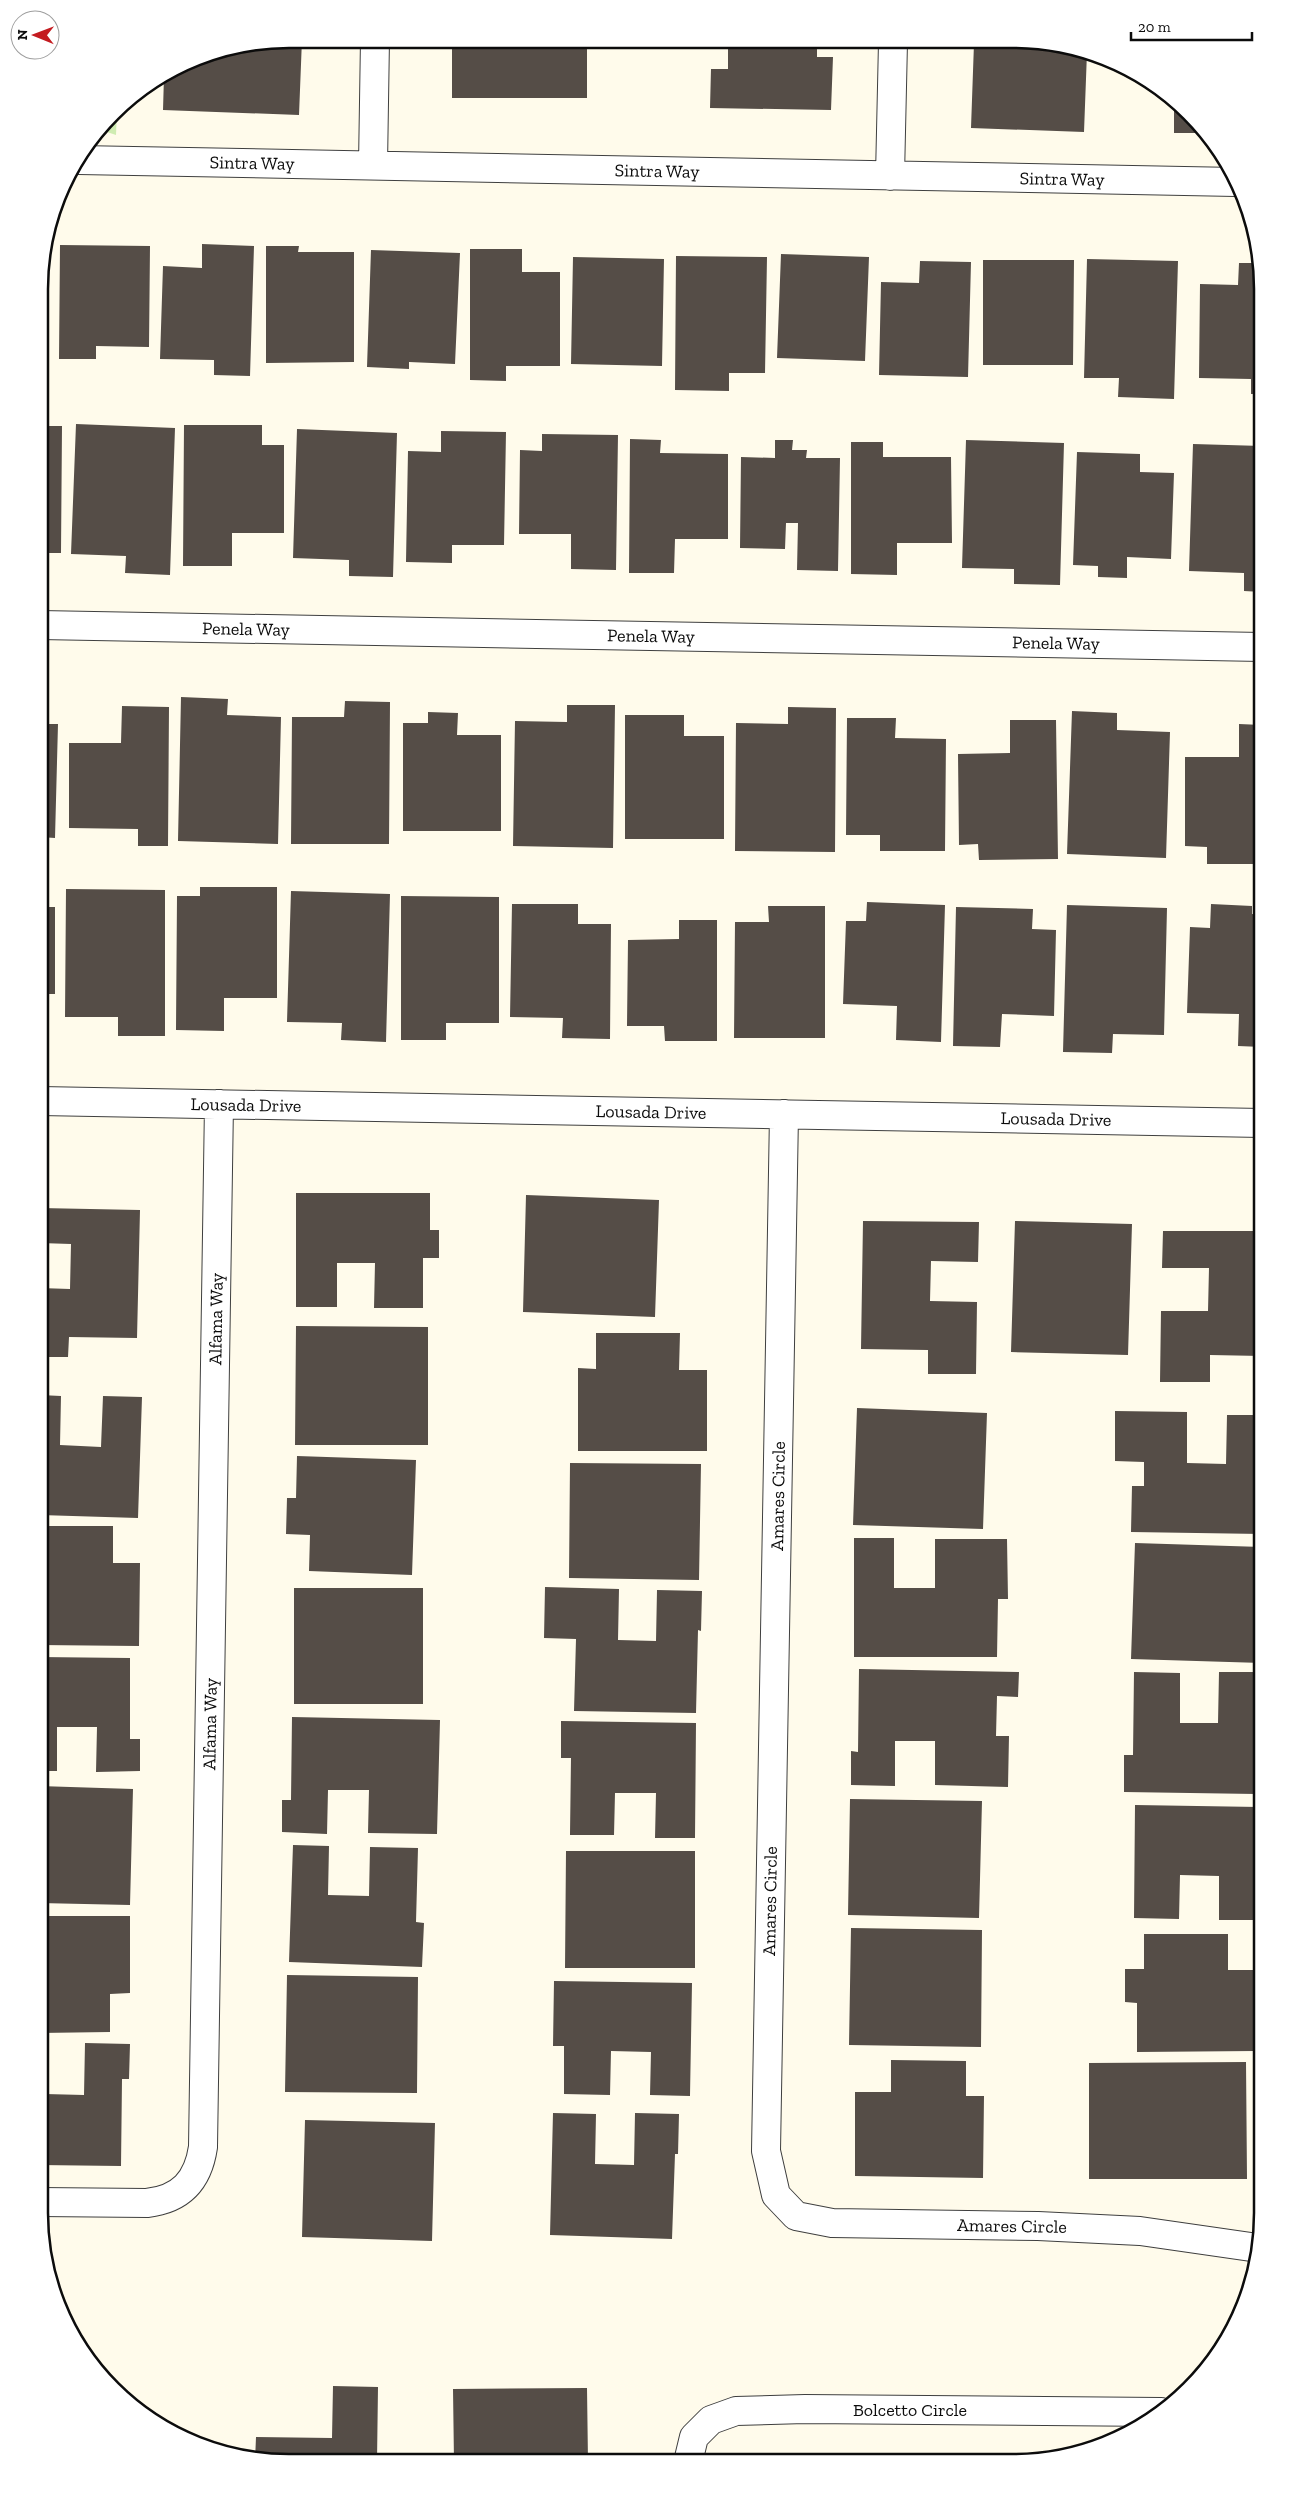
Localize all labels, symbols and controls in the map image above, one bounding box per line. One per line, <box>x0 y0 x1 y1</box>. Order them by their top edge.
north arrow <box>10 10 60 60</box>
scale bar <box>1131 10 1252 42</box>
text: 20 m <box>1138 18 1171 36</box>
text: N <box>14 29 31 40</box>
street label: Sintra Way <box>209 151 295 175</box>
street label: Sintra Way <box>614 159 700 183</box>
street label: Sintra Way <box>1019 167 1105 191</box>
street label: Penela Way <box>202 617 291 641</box>
street label: Penela Way <box>607 624 696 648</box>
street label: Penela Way <box>1012 631 1101 655</box>
street label: Lousada Drive <box>190 1093 302 1117</box>
street label: Lousada Drive <box>595 1100 707 1124</box>
street label: Lousada Drive <box>1000 1107 1112 1131</box>
street label: Alfama Way <box>204 1272 228 1365</box>
street label: Amares Circle <box>766 1441 790 1551</box>
street label: Alfama Way <box>198 1677 222 1770</box>
street label: Amares Circle <box>758 1846 782 1956</box>
street label: Amares Circle <box>957 2214 1067 2238</box>
street label: Bolcetto Circle <box>853 2399 967 2421</box>

